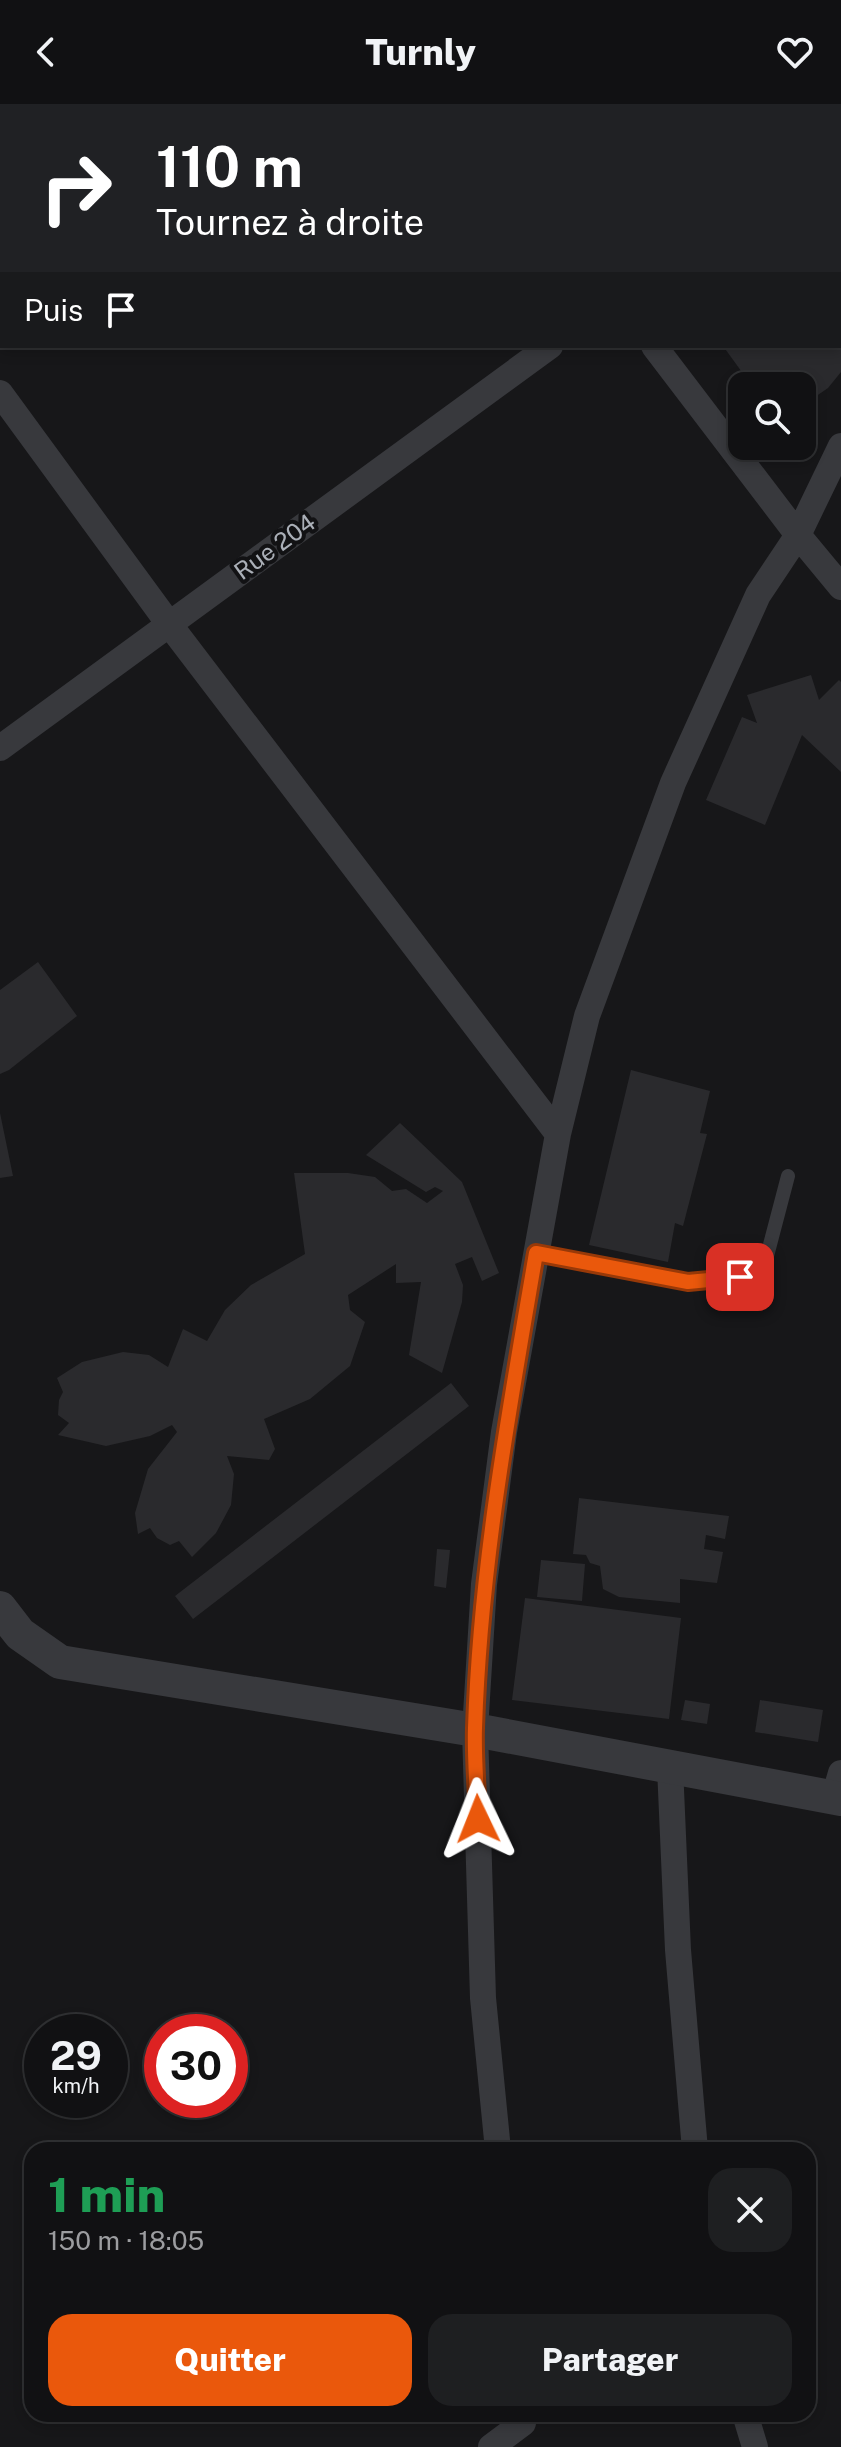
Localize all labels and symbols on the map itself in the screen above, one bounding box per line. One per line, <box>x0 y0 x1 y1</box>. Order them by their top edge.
street label: Rue 204 <box>228 507 320 585</box>
pin <box>706 1243 774 1311</box>
position arrow <box>436 1777 520 1861</box>
speed limit sign: 30 <box>144 2014 248 2118</box>

